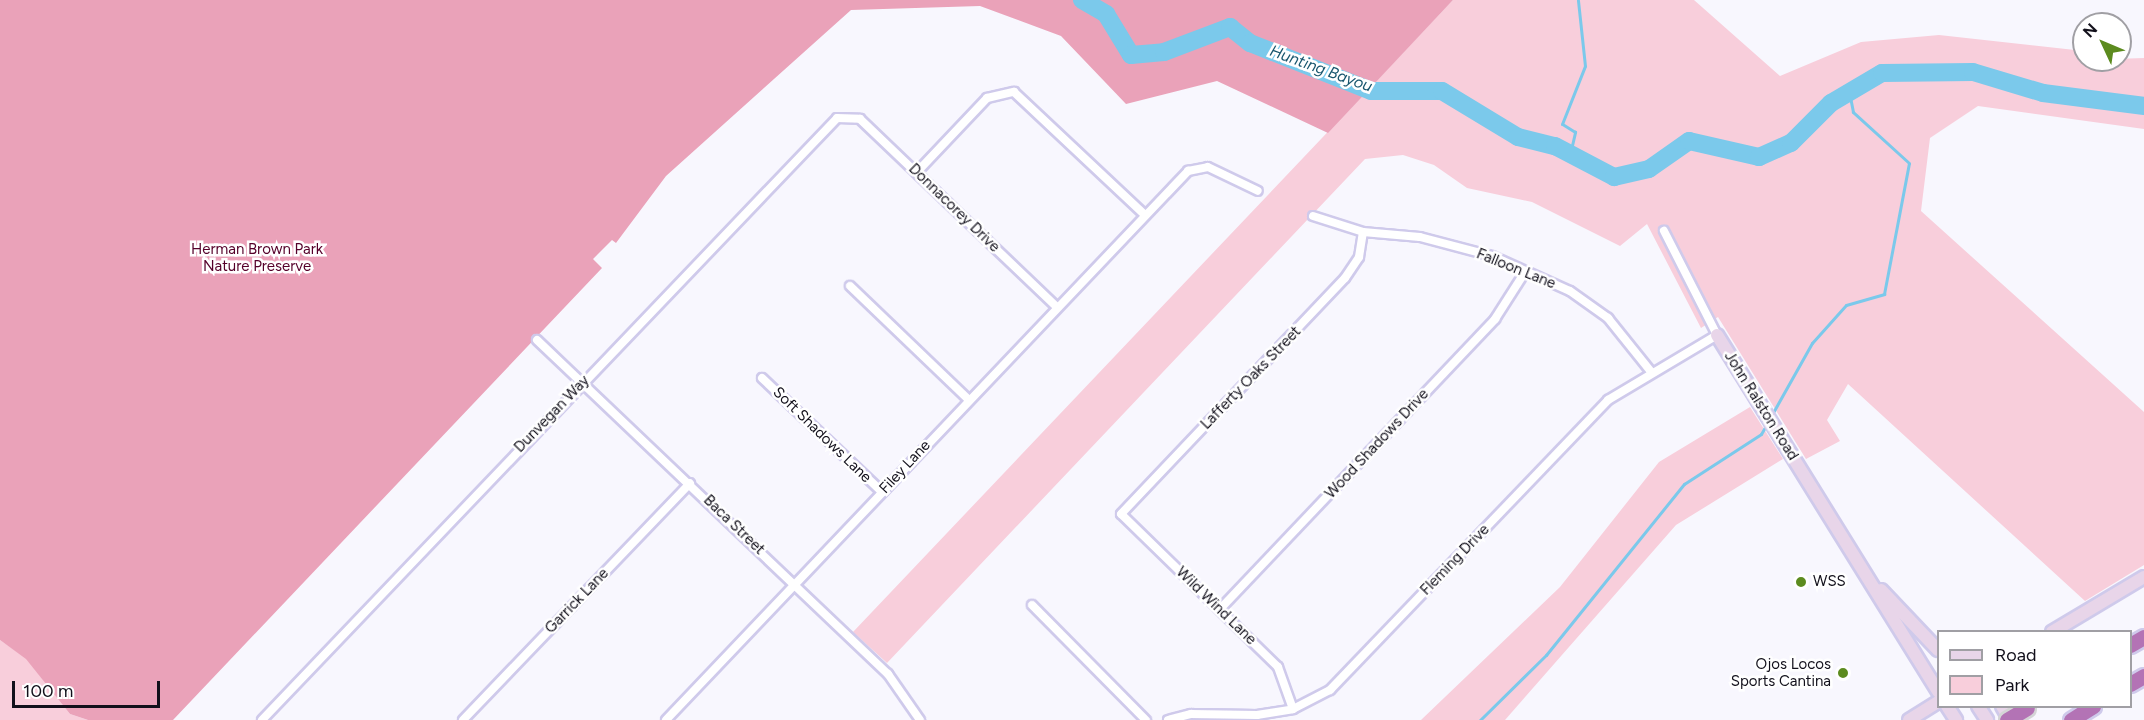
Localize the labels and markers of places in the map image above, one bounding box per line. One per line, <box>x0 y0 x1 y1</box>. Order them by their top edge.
place label: WSS <box>1813 573 1846 591</box>
marker: WSS <box>1794 575 1808 589</box>
place label: Ojos Locos Sports Cantina <box>1731 655 1831 690</box>
marker: Ojos Locos Sports Cantina <box>1836 666 1850 680</box>

